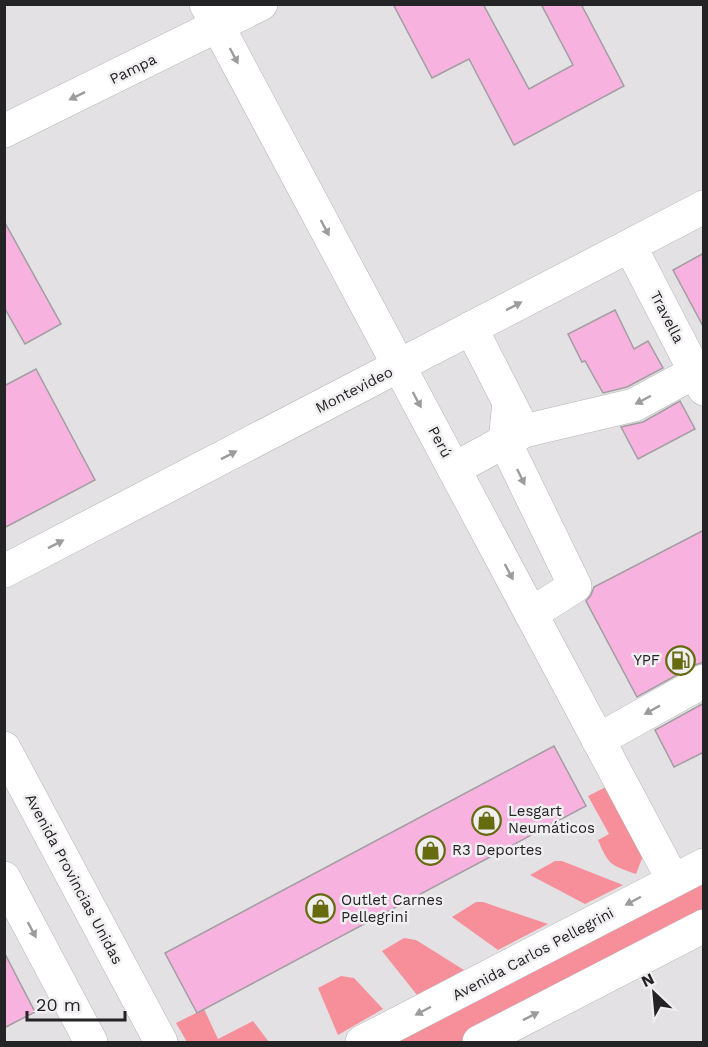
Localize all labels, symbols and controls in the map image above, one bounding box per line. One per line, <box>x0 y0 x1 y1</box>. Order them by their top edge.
one-way arrow <box>228 47 238 65</box>
street label: Pampa <box>107 50 160 88</box>
one-way arrow <box>69 91 86 101</box>
one-way arrow <box>320 220 330 237</box>
street label: Travella <box>646 288 688 347</box>
one-way arrow <box>506 301 523 311</box>
street label: Montevideo <box>312 363 396 417</box>
one-way arrow <box>412 392 422 409</box>
one-way arrow <box>635 395 652 405</box>
street label: Perú <box>424 423 456 461</box>
one-way arrow <box>221 450 238 459</box>
one-way arrow <box>517 469 526 486</box>
one-way arrow <box>48 540 65 549</box>
one-way arrow <box>504 564 514 581</box>
fuel station icon: YPF <box>665 644 697 676</box>
place label: YPF <box>633 651 660 669</box>
one-way arrow <box>644 705 661 715</box>
street label: Avenida Provincias Unidas <box>21 791 127 967</box>
place label: Lesgart Neumáticos <box>508 802 595 837</box>
shop icon: Lesgart Neumáticos <box>471 804 503 836</box>
shop icon: R3 Deportes <box>415 834 447 866</box>
place label: R3 Deportes <box>452 841 542 859</box>
place label: Outlet Carnes Pellegrini <box>341 891 443 926</box>
shop icon: Outlet Carnes Pellegrini <box>304 893 336 925</box>
one-way arrow <box>624 896 641 906</box>
street label: Avenida Carlos Pellegrini <box>449 904 617 1004</box>
one-way arrow <box>27 922 37 939</box>
north arrow <box>624 963 684 1023</box>
text: N <box>638 969 657 991</box>
scale bar <box>27 984 124 1022</box>
text: 20 m <box>36 994 81 1015</box>
one-way arrow <box>414 1006 431 1016</box>
one-way arrow <box>523 1011 540 1020</box>

